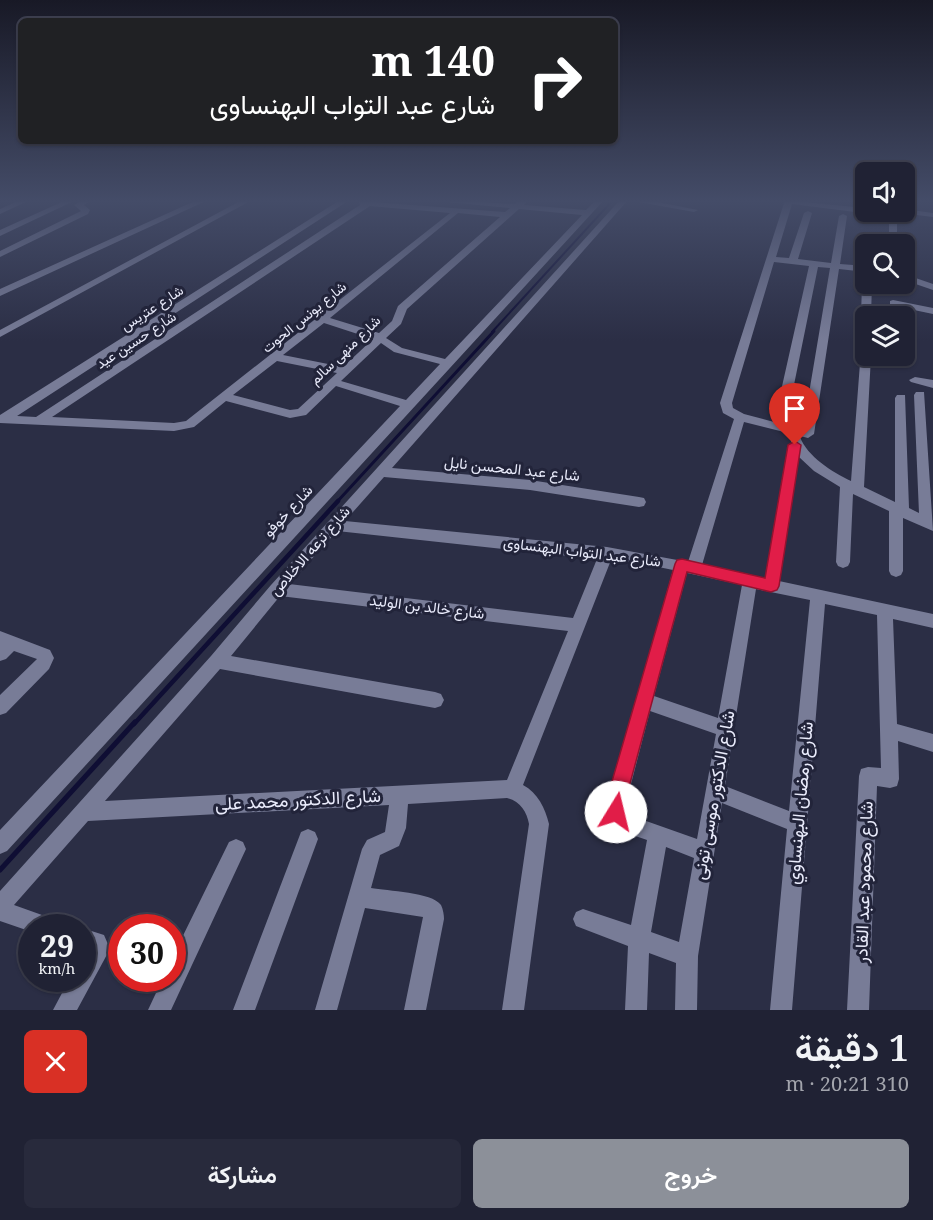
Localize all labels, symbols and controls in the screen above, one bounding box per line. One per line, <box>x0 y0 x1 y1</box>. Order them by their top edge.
text: 140 m <box>371 31 495 88</box>
icon: right <box>516 42 594 120</box>
text: شارع عبد التواب البهنساوى <box>209 85 495 122</box>
map controls <box>855 162 915 366</box>
button: sound <box>855 162 915 222</box>
button: search <box>855 234 915 294</box>
street label: شارع يونس الحوت <box>258 277 351 358</box>
street label: شارع عتريس <box>117 280 188 337</box>
button: layers <box>855 306 915 366</box>
street label: شارع حسين عيد <box>92 307 181 374</box>
street label: شارع منهى سالم <box>305 311 386 390</box>
pin <box>769 383 820 445</box>
icon: arrive <box>778 392 811 425</box>
street label: شارع عبد المحسن نايل <box>443 451 581 487</box>
street label: شارع خوفو <box>258 480 318 542</box>
street label: شارع ترعه الاخلاص <box>265 501 355 601</box>
street label: شارع عبد التواب البهنساوى <box>502 531 662 573</box>
street label: شارع خالد بن الوليد <box>368 589 486 625</box>
street label: شارع الدكتور موسى تونى <box>686 708 741 881</box>
street label: شارع رمضان البهنساوي <box>780 720 822 886</box>
position arrow <box>584 780 648 844</box>
street label: شارع الدكتور محمد على <box>214 783 382 816</box>
street label: شارع محمود عبد القادر <box>848 801 879 964</box>
speed limit sign: 30 <box>108 914 186 992</box>
text: 29 <box>40 925 74 966</box>
text: km/h <box>39 958 75 978</box>
text: 1 دقيقة <box>795 1023 909 1072</box>
button: close <box>24 1030 87 1093</box>
text: 310 m · 20:21 <box>786 1070 909 1097</box>
button: مشاركة <box>24 1139 461 1208</box>
button: خروج <box>473 1139 909 1208</box>

